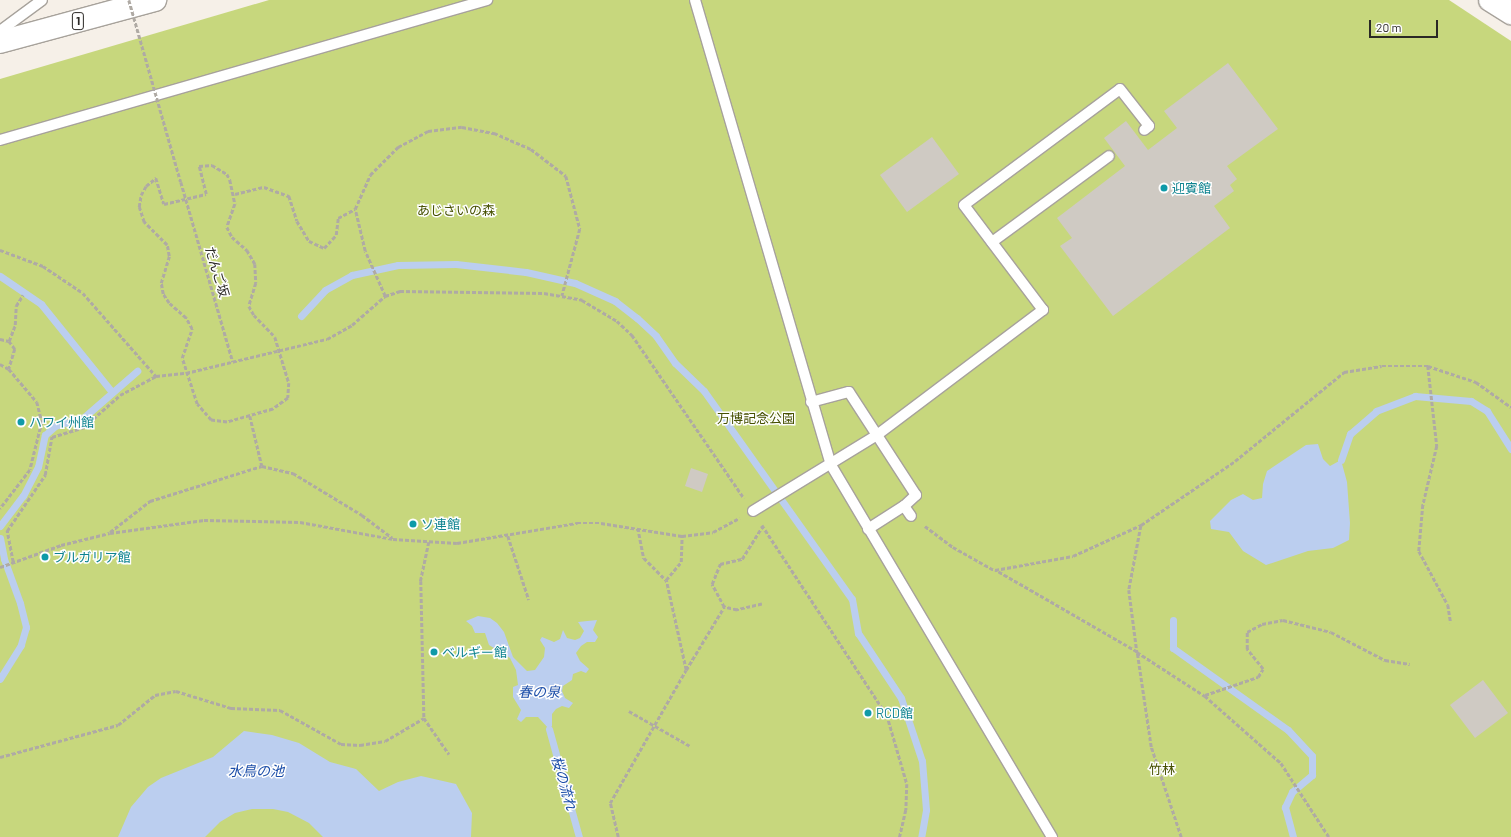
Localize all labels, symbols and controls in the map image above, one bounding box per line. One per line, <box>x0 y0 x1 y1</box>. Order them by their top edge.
road number: 1 <box>71 11 85 31</box>
scale bar <box>1371 12 1440 38</box>
text: 20 m <box>1376 20 1402 34</box>
place label: 迎賓館 <box>1172 180 1211 196</box>
marker: 迎賓館 <box>1159 183 1169 193</box>
park label: あじさいの森 <box>417 202 495 218</box>
street label: だんご坂 <box>202 245 232 299</box>
park label: 万博記念公園 <box>717 410 795 426</box>
place label: ハワイ州館 <box>29 414 94 430</box>
marker: ハワイ州館 <box>16 417 26 427</box>
place label: ソ連館 <box>421 516 460 532</box>
marker: ソ連館 <box>408 519 418 529</box>
place label: ブルガリア館 <box>53 549 131 565</box>
marker: ブルガリア館 <box>40 552 50 562</box>
place label: ベルギー館 <box>442 644 507 660</box>
marker: ベルギー館 <box>429 647 439 657</box>
water label: 春の泉 <box>518 684 560 700</box>
place label: RCD館 <box>876 705 913 721</box>
marker: RCD館 <box>863 708 873 718</box>
water label: 桜の流れ <box>548 754 580 812</box>
park label: 竹林 <box>1149 761 1175 777</box>
water label: 水鳥の池 <box>228 763 284 779</box>

